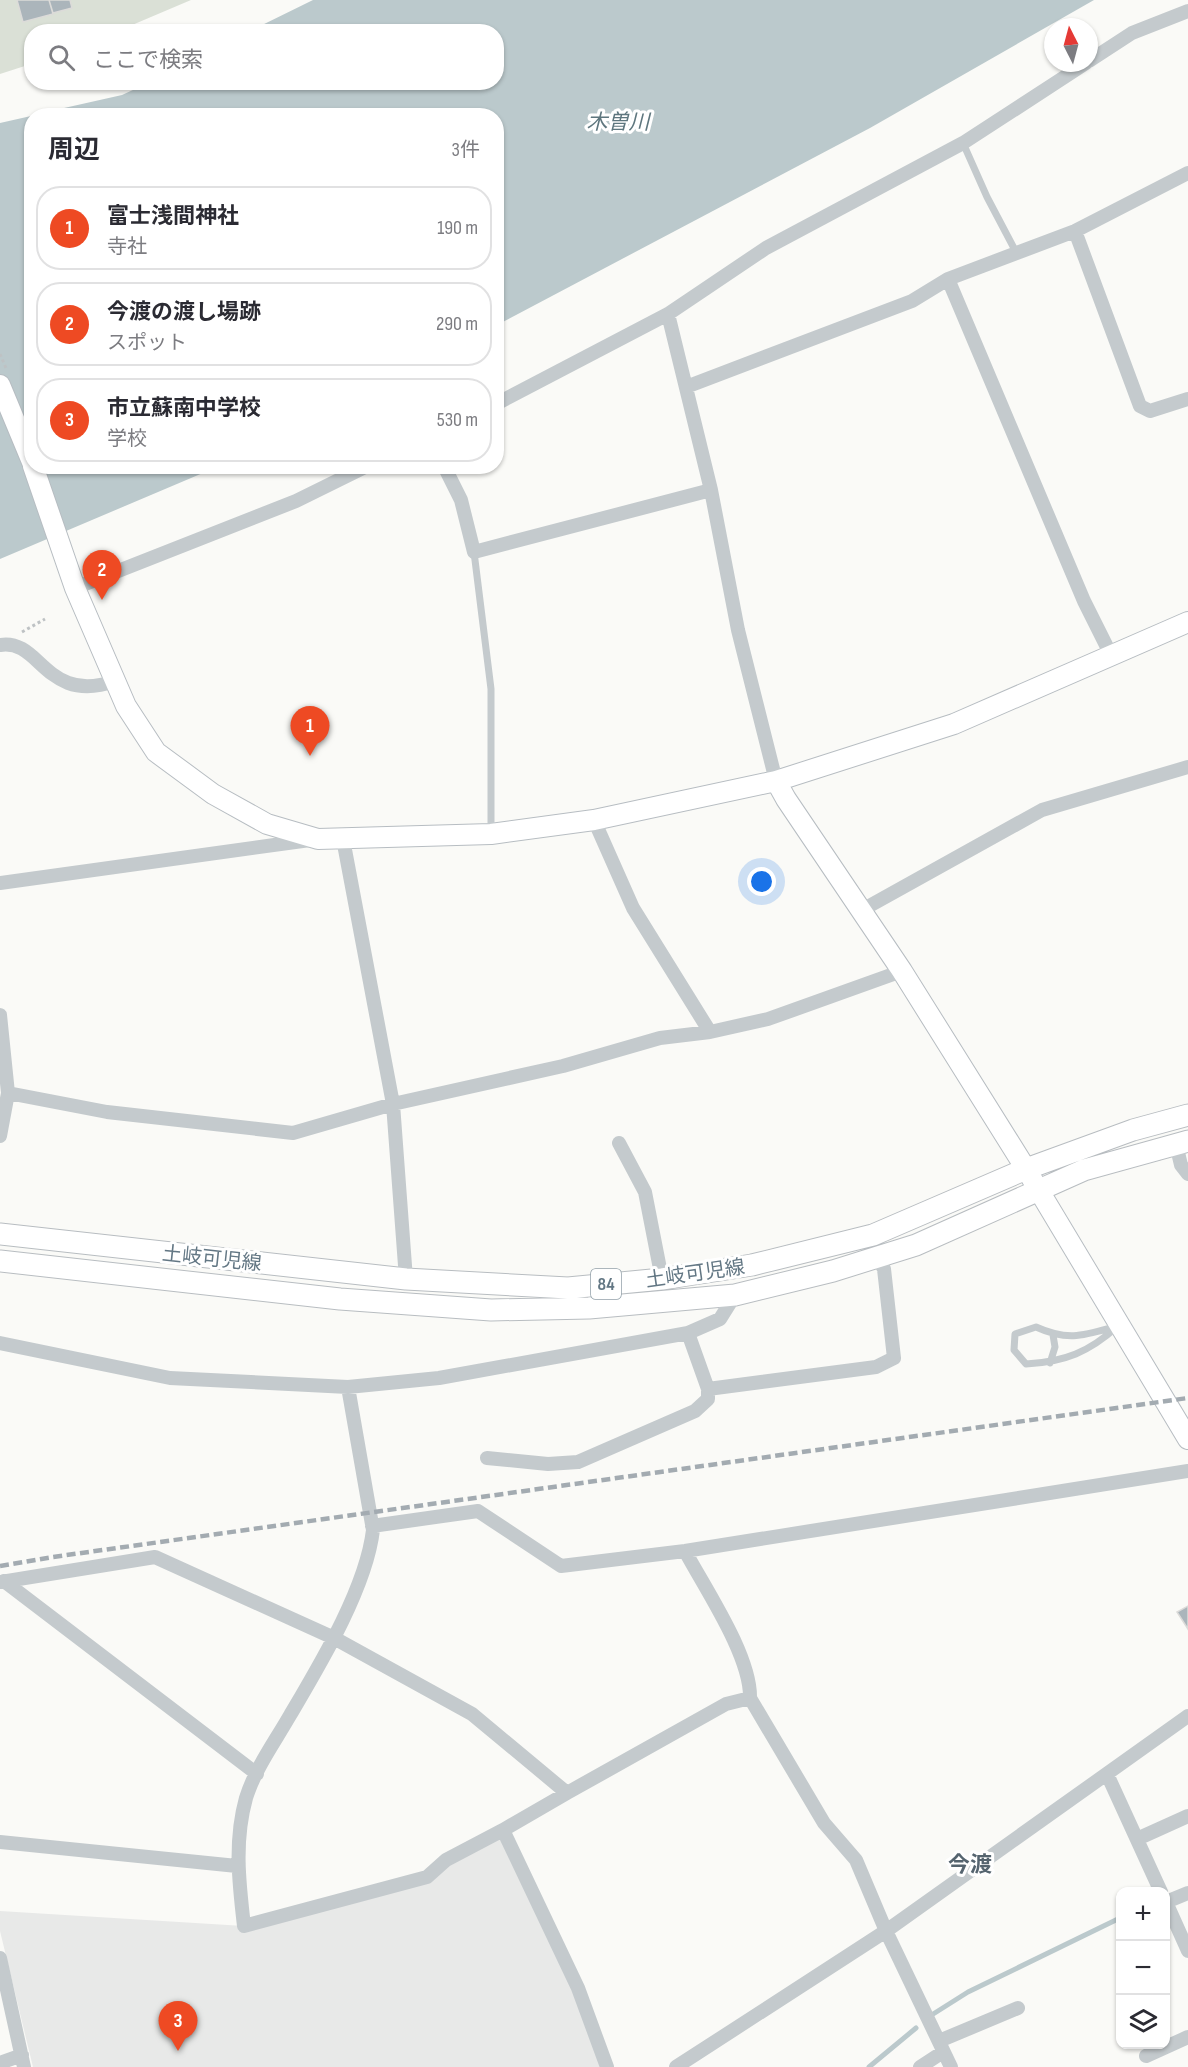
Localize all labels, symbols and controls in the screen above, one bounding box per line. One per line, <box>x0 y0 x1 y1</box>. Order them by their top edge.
north arrow <box>1044 18 1098 72</box>
search box <box>24 24 504 90</box>
icon: search <box>45 41 78 74</box>
text: ここで検索 <box>93 47 203 74</box>
water label: 木曽川 <box>587 110 651 135</box>
text: 周辺 <box>48 135 100 166</box>
text: 3件 <box>452 138 480 162</box>
text: 富士浅間神社 <box>107 203 239 230</box>
text: 1 <box>66 216 73 240</box>
text: 190 m <box>437 216 478 240</box>
text: 寺社 <box>107 235 147 259</box>
text: 今渡の渡し場跡 <box>107 299 261 326</box>
text: 2 <box>65 312 74 336</box>
text: 290 m <box>436 312 478 336</box>
text: スポット <box>107 331 187 355</box>
text: 市立蘇南中学校 <box>107 395 261 422</box>
text: 3 <box>65 408 74 432</box>
text: 530 m <box>437 408 478 432</box>
text: 学校 <box>107 427 147 451</box>
pin: 2 <box>82 550 122 600</box>
pin: 1 <box>290 706 330 756</box>
your location <box>747 867 776 896</box>
street label: 土岐可児線 <box>161 1242 263 1276</box>
street label: 土岐可児線 <box>644 1255 746 1293</box>
road number: 84 <box>591 1269 621 1299</box>
district label: 今渡 <box>948 1852 992 1879</box>
map controls <box>1116 1887 1170 2049</box>
button: + <box>1116 1887 1170 1941</box>
button: − <box>1116 1941 1170 1995</box>
button: layers <box>1116 1995 1170 2049</box>
pin: 3 <box>158 2002 198 2051</box>

